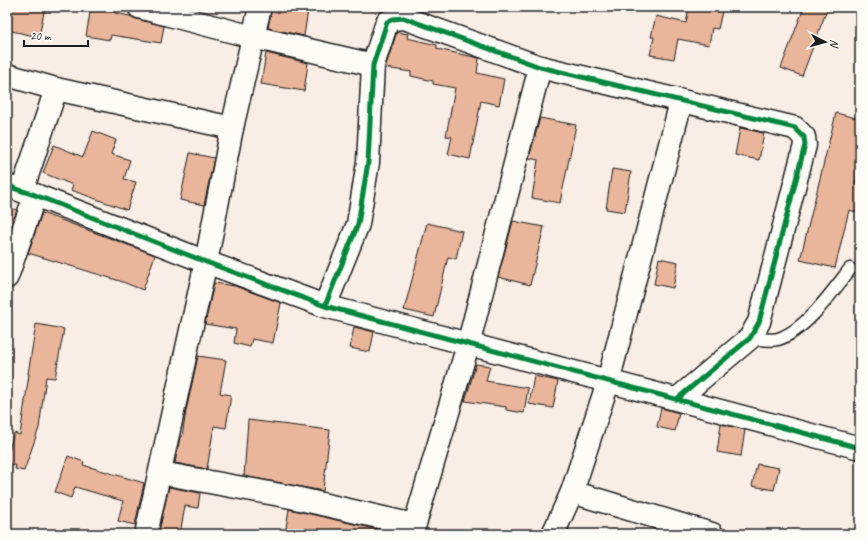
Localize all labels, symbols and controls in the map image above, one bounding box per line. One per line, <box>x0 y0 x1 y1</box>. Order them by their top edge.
scale bar <box>24 22 88 48</box>
north arrow <box>805 22 845 62</box>
text: 20 m <box>30 28 52 44</box>
text: N <box>827 39 842 49</box>

